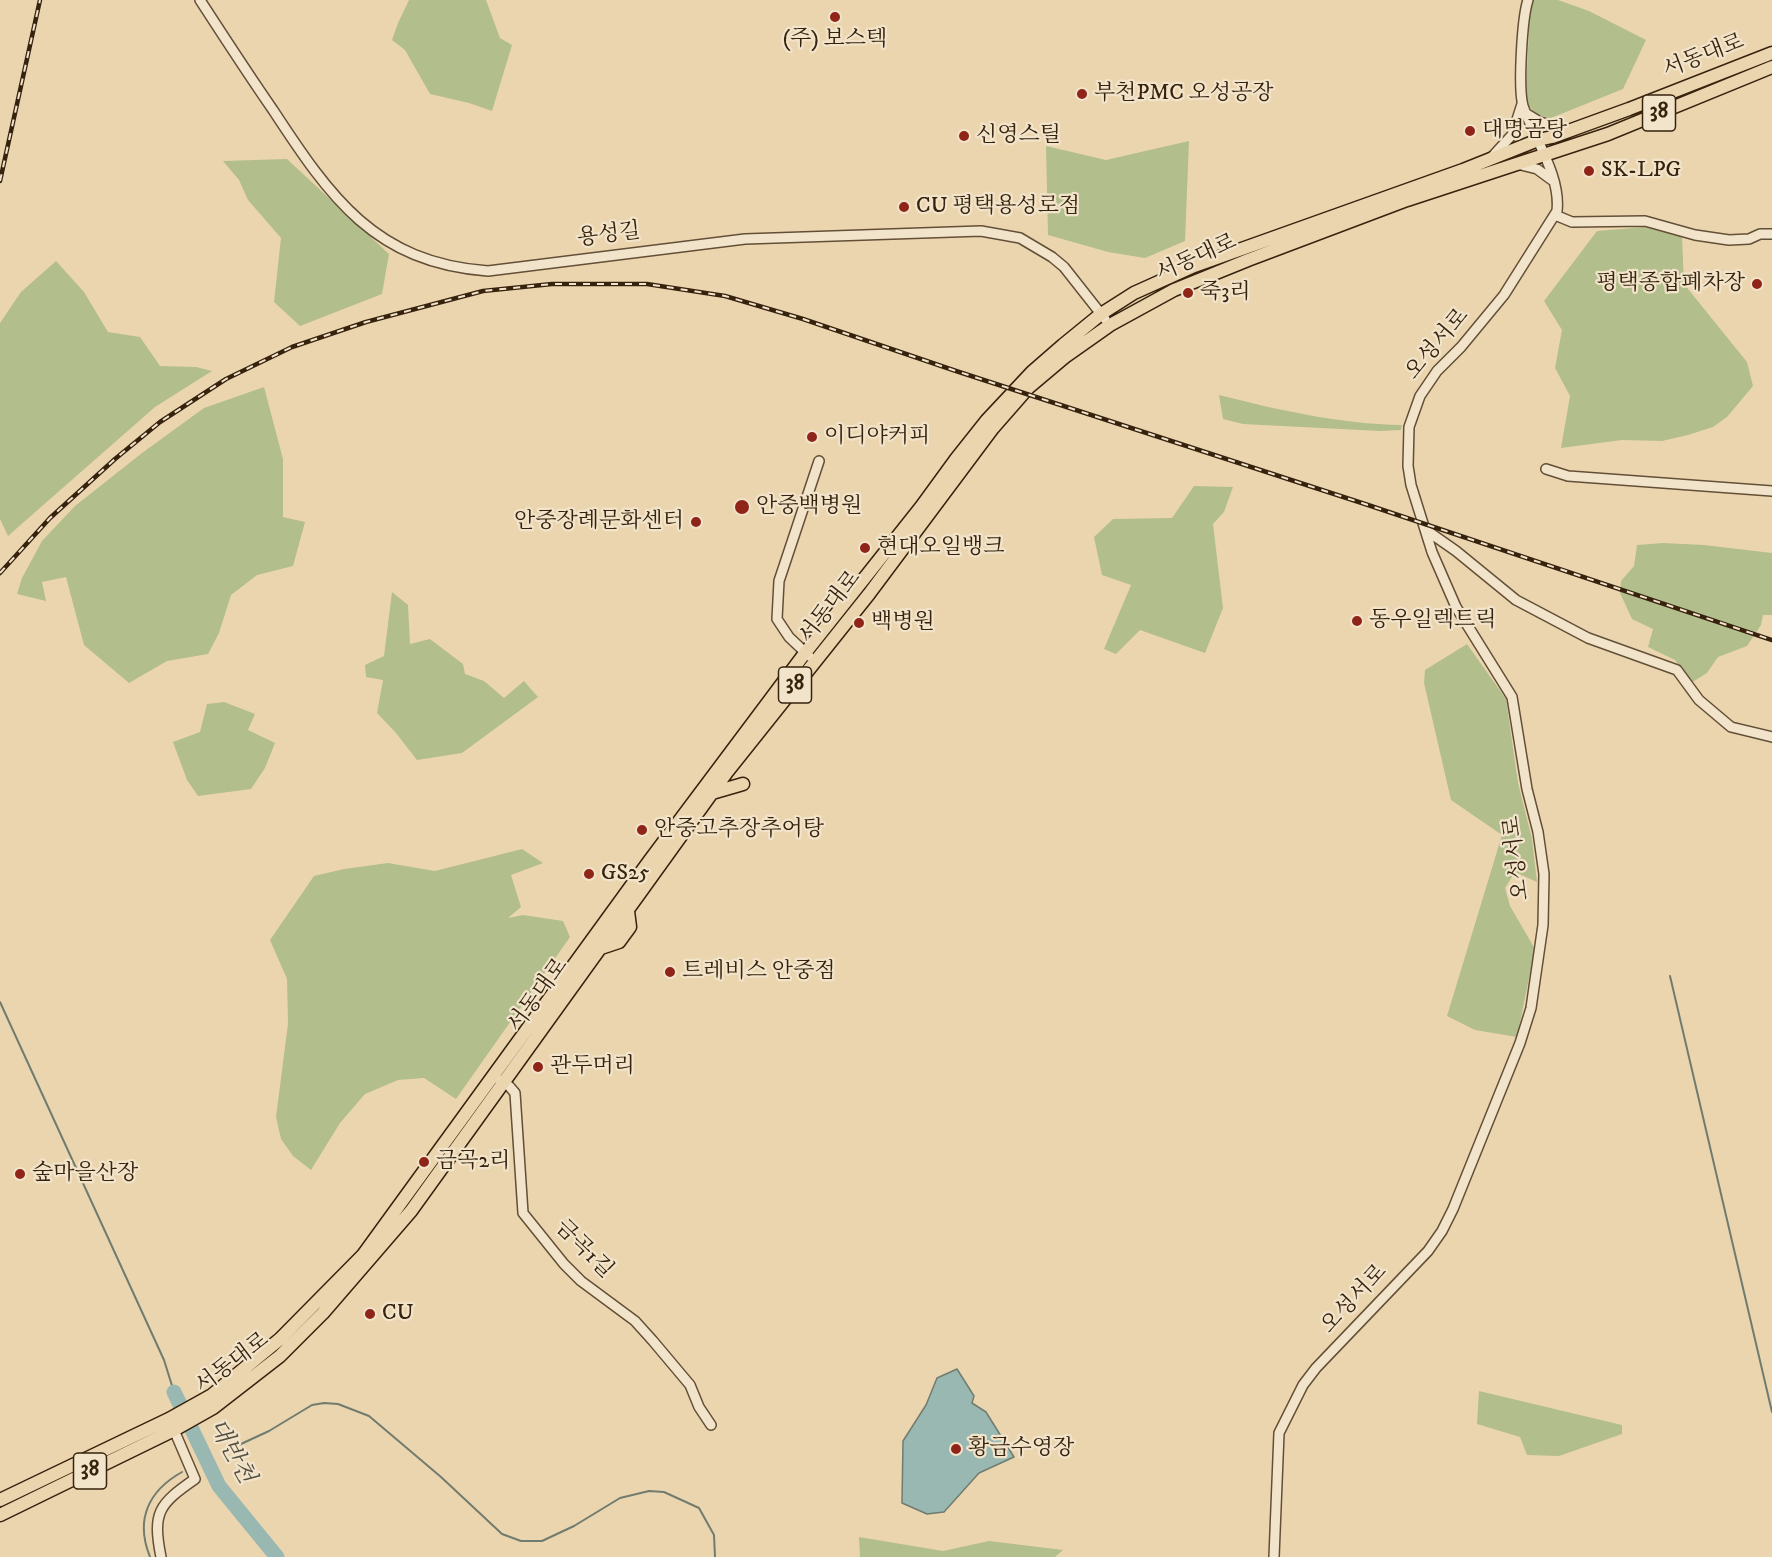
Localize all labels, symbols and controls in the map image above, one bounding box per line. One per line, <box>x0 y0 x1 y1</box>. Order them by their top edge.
marker: (주) 보스텍 <box>828 10 842 24</box>
place label: (주) 보스텍 <box>783 27 887 53</box>
street label: 서동대로 <box>1660 29 1748 85</box>
place label: 부천PMC 오성공장 <box>1094 81 1274 107</box>
marker: 부천PMC 오성공장 <box>1075 87 1089 101</box>
road number: 38 <box>1642 95 1676 131</box>
place label: 대명곰탕 <box>1482 118 1567 144</box>
place label: 신영스틸 <box>976 123 1061 149</box>
marker: 대명곰탕 <box>1463 124 1477 138</box>
marker: 신영스틸 <box>957 129 971 143</box>
place label: SK-LPG <box>1601 158 1681 184</box>
marker: SK-LPG <box>1582 164 1596 178</box>
place label: CU 평택용성로점 <box>916 194 1080 220</box>
marker: CU 평택용성로점 <box>897 200 911 214</box>
street label: 용성길 <box>576 219 642 253</box>
street label: 서동대로 <box>1153 230 1241 288</box>
place label: 평택종합폐차장 <box>1596 271 1745 297</box>
marker: 평택종합폐차장 <box>1750 277 1764 291</box>
place label: 죽3리 <box>1200 280 1251 306</box>
marker: 죽3리 <box>1181 286 1195 300</box>
street label: 오성서로 <box>1401 304 1475 386</box>
place label: 이디야커피 <box>824 424 930 450</box>
marker: 이디야커피 <box>805 430 819 444</box>
place label: 안중백병원 <box>756 494 862 520</box>
marker: 안중백병원 <box>733 498 751 516</box>
place label: 안중장례문화센터 <box>514 509 684 535</box>
marker: 안중장례문화센터 <box>689 515 703 529</box>
place label: 현대오일뱅크 <box>877 535 1005 561</box>
marker: 현대오일뱅크 <box>858 541 872 555</box>
street label: 서동대로 <box>794 566 868 650</box>
place label: 동우일렉트릭 <box>1369 608 1497 634</box>
place label: 백병원 <box>871 610 935 636</box>
marker: 동우일렉트릭 <box>1350 614 1364 628</box>
marker: 백병원 <box>852 616 866 630</box>
road number: 38 <box>778 667 812 703</box>
street label: 오성서로 <box>1500 814 1536 902</box>
place label: 안중고추장추어탕 <box>654 817 824 843</box>
marker: 안중고추장추어탕 <box>635 823 649 837</box>
place label: GS25 <box>601 861 650 887</box>
marker: GS25 <box>582 867 596 881</box>
street label: 서동대로 <box>503 954 575 1038</box>
place label: 트레비스 안중점 <box>682 959 835 985</box>
marker: 트레비스 안중점 <box>663 965 677 979</box>
place label: 관두머리 <box>550 1054 635 1080</box>
marker: 관두머리 <box>531 1060 545 1074</box>
place label: 금곡2리 <box>436 1149 511 1175</box>
marker: 금곡2리 <box>417 1155 431 1169</box>
place label: 숲마을산장 <box>32 1161 138 1187</box>
marker: 숲마을산장 <box>13 1167 27 1181</box>
street label: 금곡1길 <box>548 1215 618 1285</box>
street label: 오성서로 <box>1316 1260 1394 1340</box>
place label: CU <box>382 1301 414 1327</box>
marker: CU <box>363 1307 377 1321</box>
street label: 서동대로 <box>191 1328 275 1400</box>
water label: 대반천 <box>201 1415 259 1489</box>
place label: 황금수영장 <box>968 1436 1074 1462</box>
marker: 황금수영장 <box>949 1442 963 1456</box>
road number: 38 <box>74 1453 106 1489</box>

